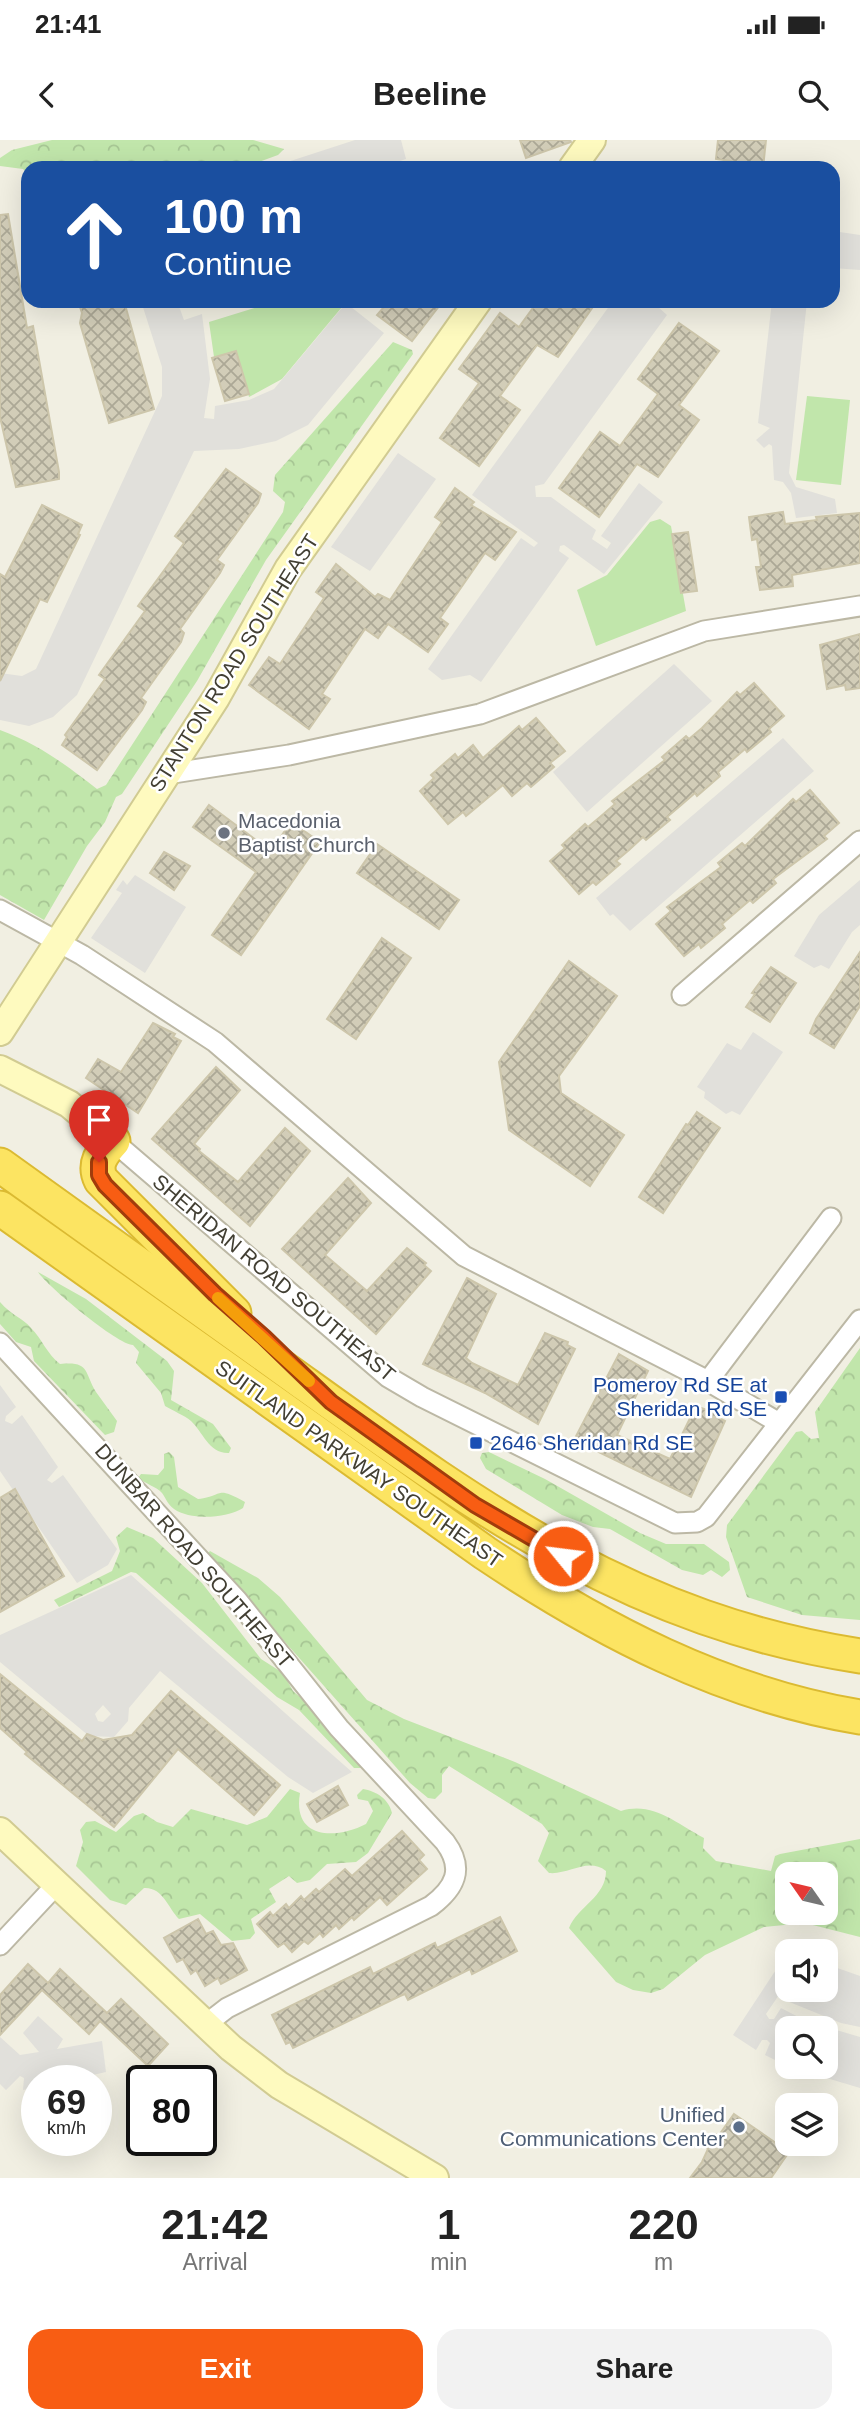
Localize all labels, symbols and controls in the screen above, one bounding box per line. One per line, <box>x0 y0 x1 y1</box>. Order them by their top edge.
text: 21:41 <box>35 9 102 39</box>
icon: back <box>28 76 66 114</box>
text: Beeline <box>373 76 487 112</box>
icon: search <box>794 76 832 114</box>
icon: ahead <box>49 189 140 280</box>
text: 100 m <box>164 189 303 243</box>
text: Continue <box>164 246 292 282</box>
street label: STANTON ROAD SOUTHEAST <box>145 530 323 796</box>
place label: Macedonia Baptist Church <box>238 809 376 856</box>
marker: Macedonia Baptist Church <box>216 825 232 841</box>
pin <box>69 1090 129 1162</box>
icon: arrive <box>80 1101 118 1139</box>
street label: SHERIDAN ROAD SOUTHEAST <box>148 1169 400 1386</box>
street label: SUITLAND PARKWAY SOUTHEAST <box>212 1355 507 1572</box>
place label: Pomeroy Rd SE at Sheridan Rd SE <box>593 1373 767 1420</box>
marker: Pomeroy Rd SE at Sheridan Rd SE <box>773 1389 789 1405</box>
place label: 2646 Sheridan Rd SE <box>490 1431 693 1454</box>
marker: 2646 Sheridan Rd SE <box>468 1435 484 1451</box>
street label: DUNBAR ROAD SOUTHEAST <box>91 1439 298 1673</box>
position arrow <box>526 1519 600 1593</box>
north arrow <box>775 1862 838 1925</box>
map controls <box>775 1862 838 2156</box>
button: sound <box>775 1939 838 2002</box>
button: search <box>775 2016 838 2079</box>
speed limit sign: 80 <box>126 2065 217 2156</box>
text: 69 <box>47 2082 86 2121</box>
button: layers <box>775 2093 838 2156</box>
place label: Unified Communications Center <box>500 2103 725 2150</box>
text: km/h <box>47 2118 86 2138</box>
marker: Unified Communications Center <box>731 2119 747 2135</box>
text: 21:42 <box>161 2201 269 2248</box>
text: 1 <box>437 2201 460 2248</box>
text: 220 <box>629 2201 699 2248</box>
text: Arrival <box>182 2249 248 2275</box>
text: min <box>430 2249 467 2275</box>
text: m <box>654 2249 673 2275</box>
button: Exit <box>28 2329 423 2409</box>
button: Share <box>437 2329 832 2409</box>

